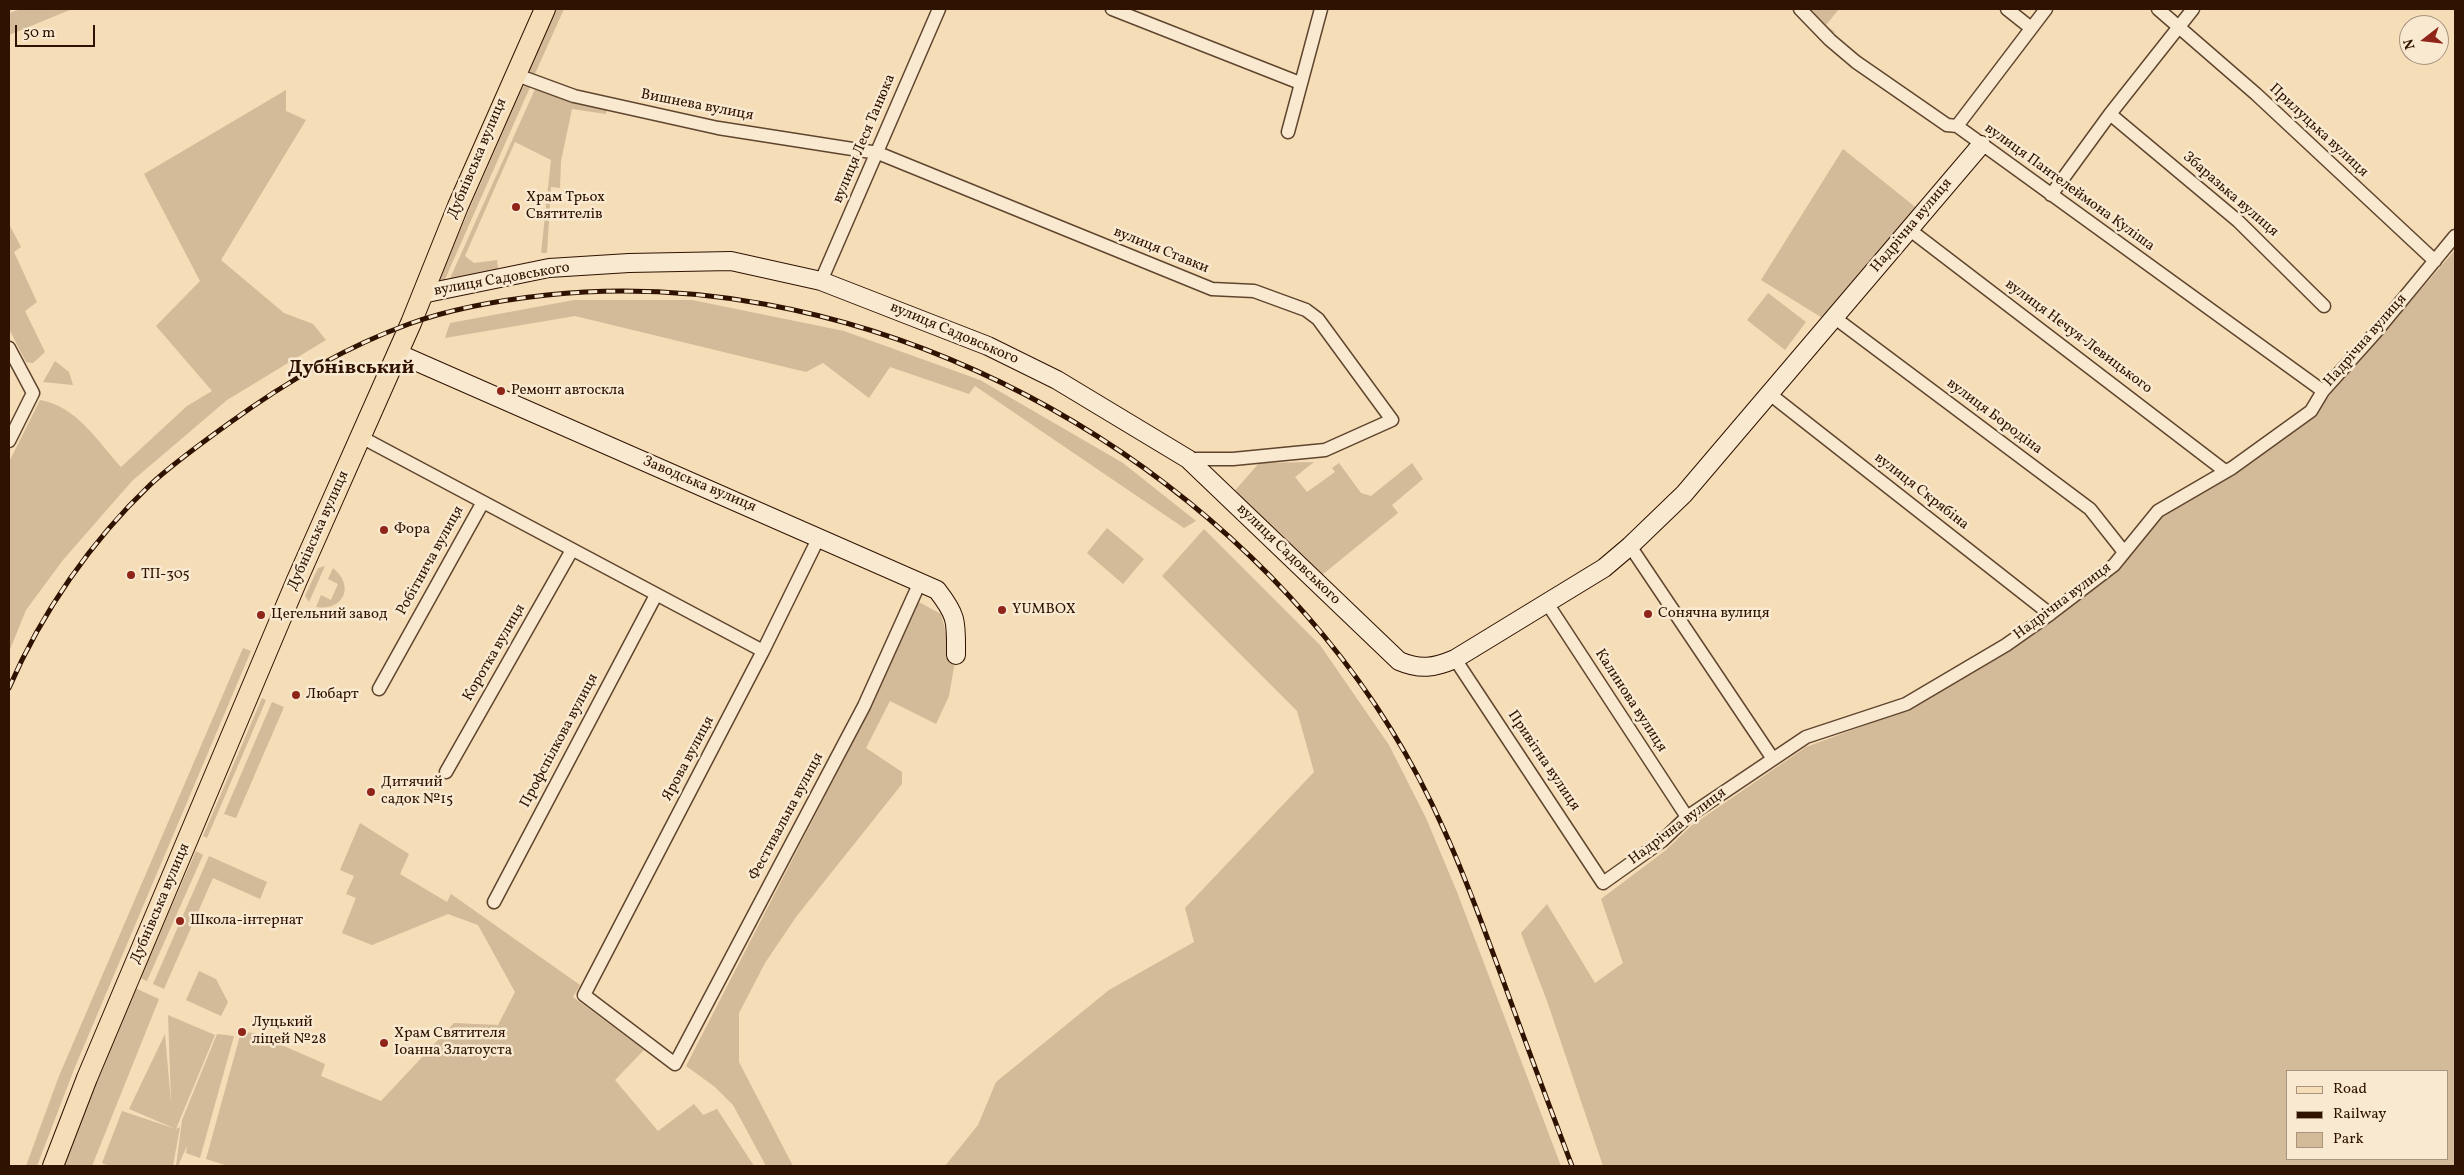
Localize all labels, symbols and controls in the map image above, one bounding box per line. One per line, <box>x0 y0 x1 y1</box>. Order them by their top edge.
scale bar <box>18 15 98 47</box>
north arrow <box>2399 15 2449 65</box>
text: 50 m <box>23 23 55 44</box>
text: N <box>2400 36 2421 52</box>
street label: вулиця Леся Танюка <box>830 72 900 206</box>
street label: Прилуцька вулиця <box>2265 80 2371 182</box>
street label: Вишнева вулиця <box>639 86 755 126</box>
street label: Дубнівська вулиця <box>444 96 512 222</box>
street label: вулиця Пантелеймона Куліша <box>1980 120 2158 256</box>
street label: Збаразька вулиця <box>2178 149 2282 241</box>
street label: Надрічна вулиця <box>1867 175 1957 277</box>
place label: Храм Трьох Святителів <box>526 189 605 224</box>
marker: Храм Трьох Святителів <box>510 201 522 213</box>
street label: вулиця Ставки <box>1111 224 1211 278</box>
street label: вулиця Садовського <box>433 259 571 301</box>
street label: вулиця Нечуя-Левицького <box>2001 276 2155 398</box>
street label: Надрічна вулиця <box>2321 291 2411 391</box>
street label: вулиця Садовського <box>887 299 1021 369</box>
district label: Дубнівський <box>288 357 414 381</box>
street label: вулиця Бородіна <box>1942 375 2046 459</box>
place label: Ремонт автоскла <box>511 382 625 400</box>
marker: Ремонт автоскла <box>495 385 507 397</box>
street label: вулиця Скрябіна <box>1870 449 1972 535</box>
street label: Заводська вулиця <box>639 453 759 517</box>
street label: Дубнівська вулиця <box>284 468 354 594</box>
street label: вулиця Садовського <box>1232 501 1344 609</box>
street label: Робітнича вулиця <box>393 503 469 619</box>
place label: Фора <box>394 521 430 539</box>
marker: Фора <box>378 524 390 536</box>
street label: Надрічна вулиця <box>2011 560 2115 644</box>
place label: ТП-305 <box>141 566 190 584</box>
marker: ТП-305 <box>125 569 137 581</box>
street label: Коротка вулиця <box>460 601 530 705</box>
place label: YUMBOX <box>1012 601 1076 619</box>
marker: YUMBOX <box>996 604 1008 616</box>
place label: Сонячна вулиця <box>1658 605 1769 623</box>
place label: Цегельний завод <box>271 606 387 624</box>
marker: Сонячна вулиця <box>1642 608 1654 620</box>
marker: Цегельний завод <box>255 609 267 621</box>
street label: Калинова вулиця <box>1590 646 1670 756</box>
street label: Профспілкова вулиця <box>517 671 603 811</box>
place label: Любарт <box>306 686 358 704</box>
marker: Любарт <box>290 689 302 701</box>
street label: Привітна вулиця <box>1503 707 1583 815</box>
street label: Ярова вулиця <box>659 714 719 804</box>
street label: Фестивальна вулиця <box>746 750 828 884</box>
place label: Дитячий садок №15 <box>381 774 453 809</box>
street label: Надрічна вулиця <box>1626 785 1730 869</box>
marker: Дитячий садок №15 <box>365 786 377 798</box>
street label: Дубнівська вулиця <box>127 841 195 967</box>
place label: Школа-інтернат <box>190 912 303 930</box>
marker: Школа-інтернат <box>174 915 186 927</box>
place label: Луцький ліцей №28 <box>252 1014 326 1049</box>
place label: Храм Святителя Іоанна Златоуста <box>394 1025 512 1060</box>
marker: Луцький ліцей №28 <box>236 1026 248 1038</box>
marker: Храм Святителя Іоанна Златоуста <box>378 1037 390 1049</box>
legend <box>2286 1070 2449 1160</box>
text: Road <box>2333 1079 2367 1100</box>
text: Railway <box>2333 1104 2386 1125</box>
text: Park <box>2333 1129 2364 1150</box>

